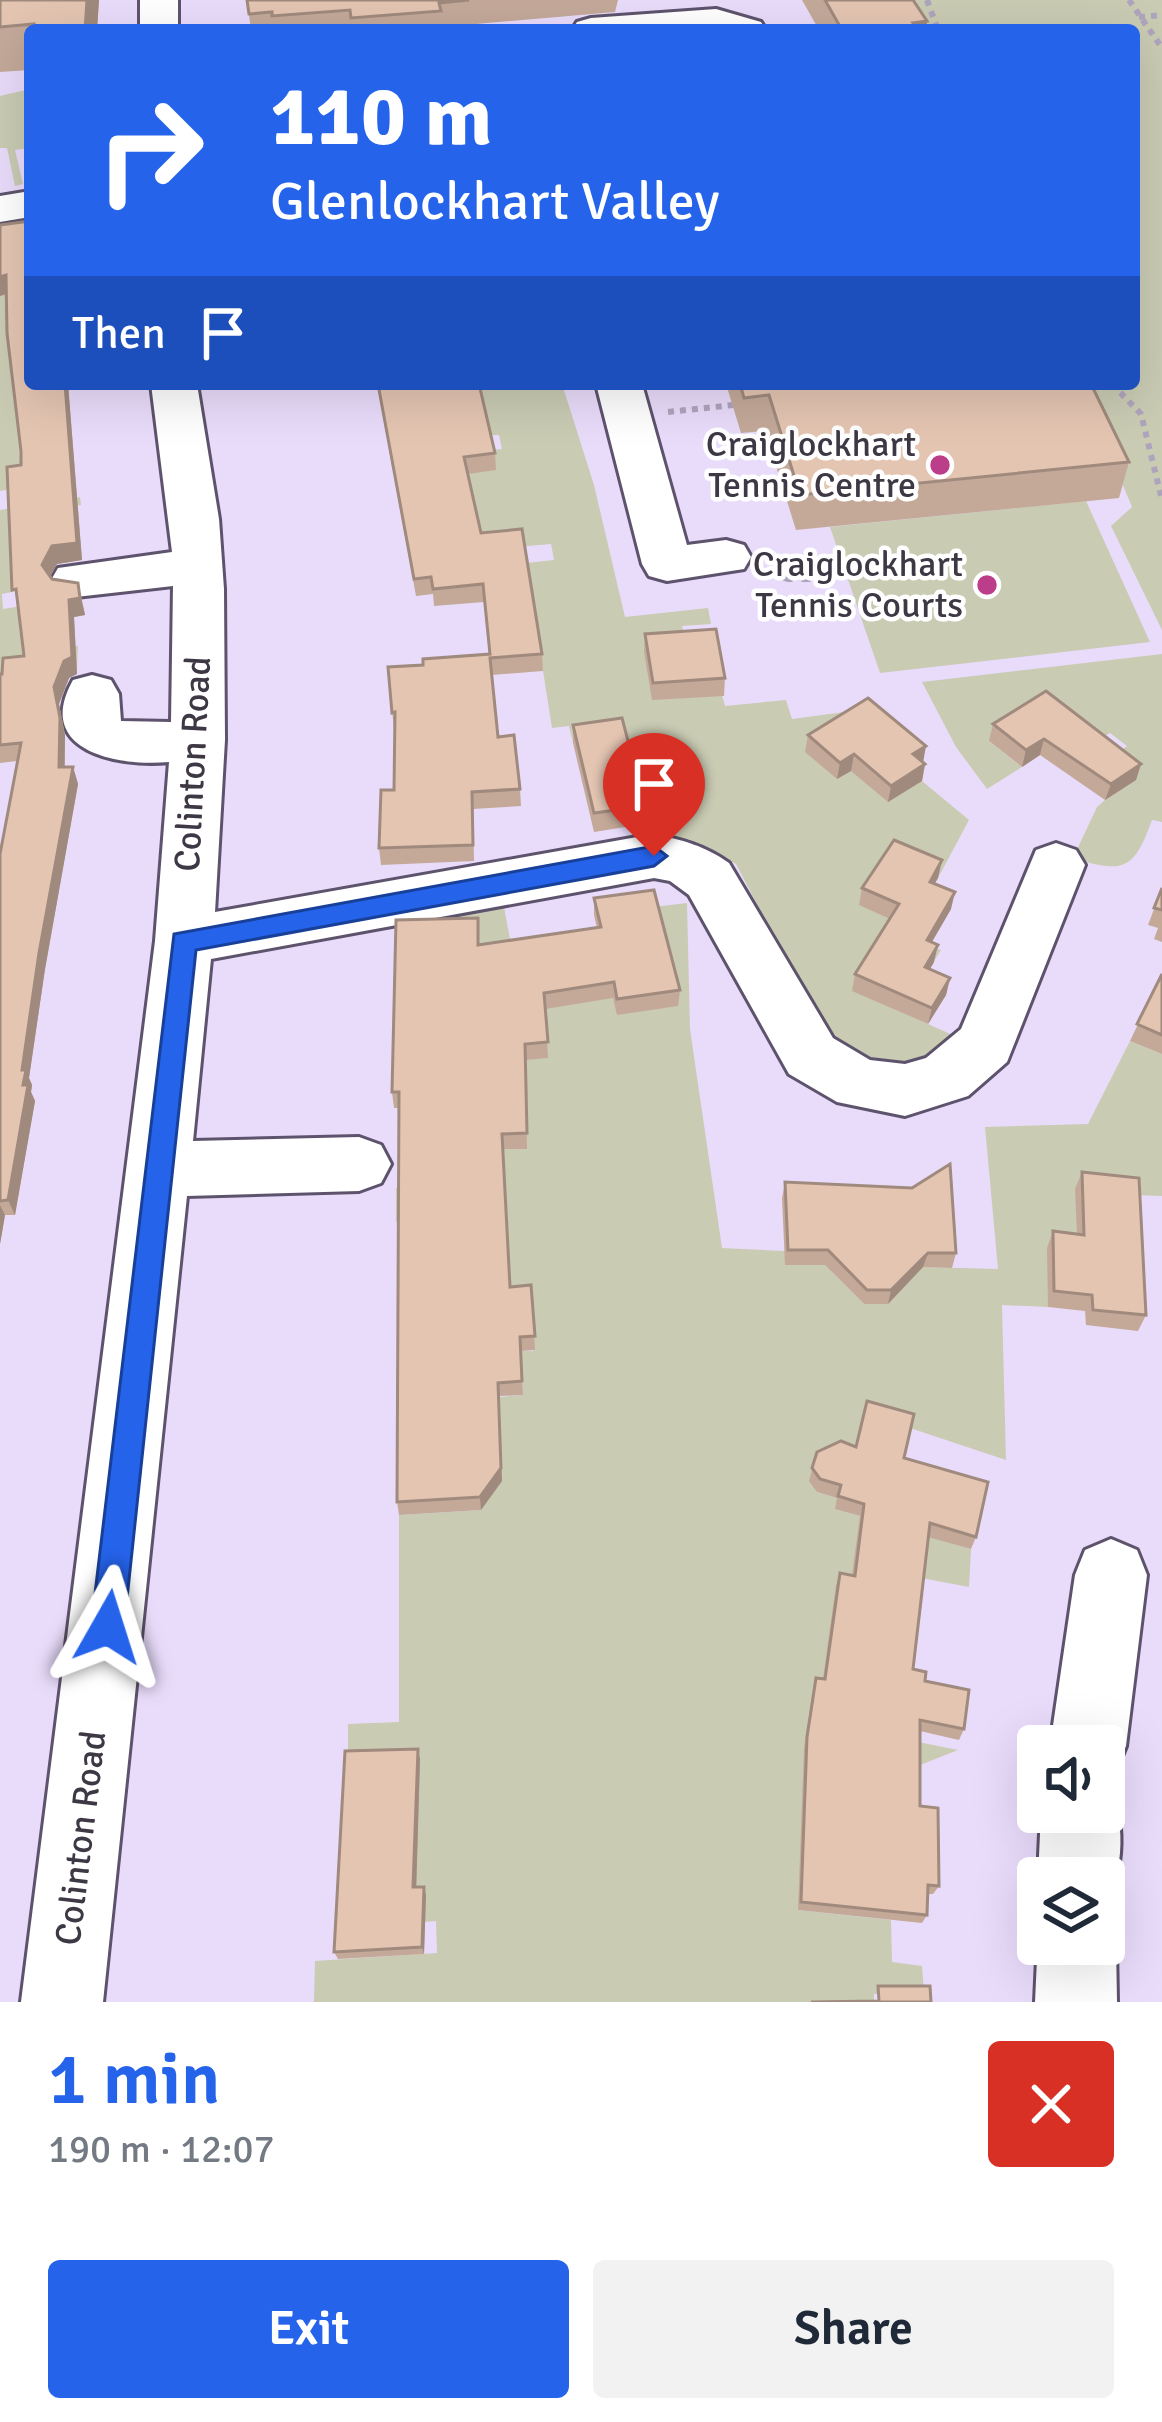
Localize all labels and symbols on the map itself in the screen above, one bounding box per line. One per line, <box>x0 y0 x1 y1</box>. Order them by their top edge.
place label: Craiglockhart Tennis Centre <box>706 422 916 508</box>
marker: Craiglockhart Tennis Centre <box>927 452 953 478</box>
place label: Craiglockhart Tennis Courts <box>753 542 963 628</box>
marker: Craiglockhart Tennis Courts <box>974 572 1000 598</box>
street label: Colinton Road <box>165 655 221 873</box>
pin <box>603 733 705 856</box>
position arrow <box>45 1564 171 1690</box>
street label: Colinton Road <box>46 1728 116 1948</box>

